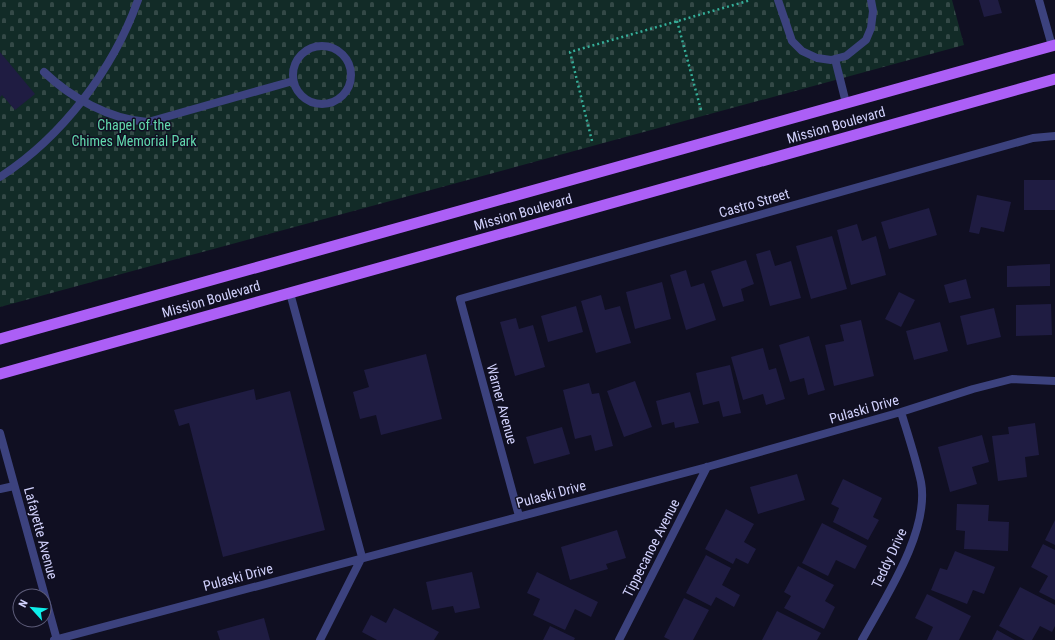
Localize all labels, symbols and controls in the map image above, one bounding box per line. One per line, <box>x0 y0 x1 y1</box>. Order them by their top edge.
street label: Mission Boulevard <box>785 103 887 147</box>
park label: Chapel of the Chimes Memorial Park <box>72 117 197 149</box>
street label: Castro Street <box>717 185 791 221</box>
street label: Mission Boulevard <box>472 190 574 234</box>
street label: Mission Boulevard <box>160 277 262 321</box>
street label: Warner Avenue <box>484 362 521 446</box>
street label: Pulaski Drive <box>827 391 901 427</box>
street label: Pulaski Drive <box>514 477 588 511</box>
street label: Lafayette Avenue <box>21 485 61 581</box>
street label: Tippecanoe Avenue <box>619 496 683 600</box>
street label: Teddy Drive <box>868 525 910 590</box>
street label: Pulaski Drive <box>201 560 275 594</box>
north arrow <box>12 588 52 628</box>
text: N <box>16 598 31 610</box>

